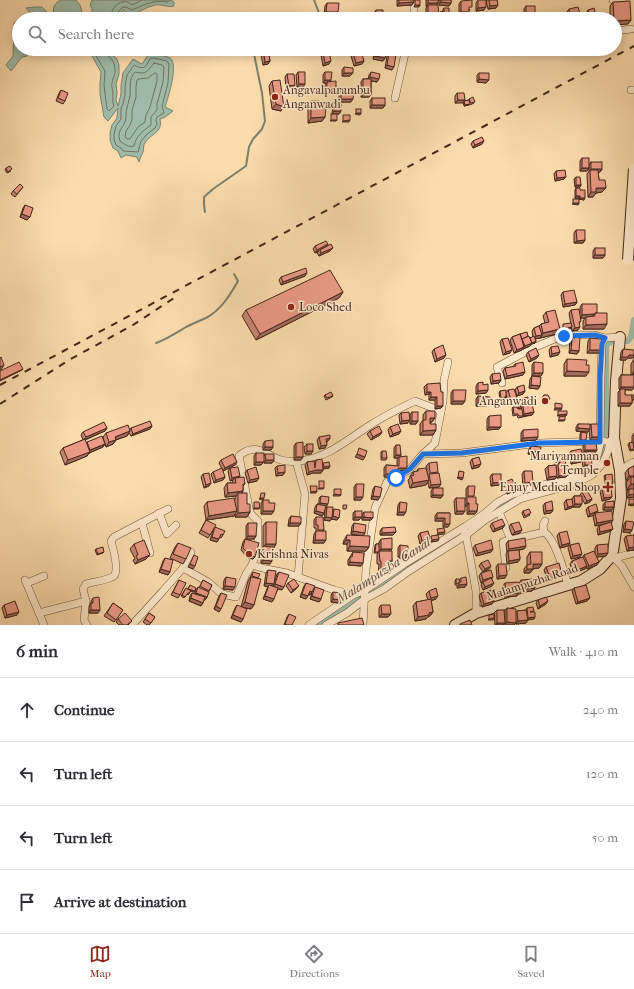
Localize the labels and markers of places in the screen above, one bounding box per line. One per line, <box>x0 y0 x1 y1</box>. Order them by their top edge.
place label: Angavalparambu Anganwadi <box>282 83 370 111</box>
marker: Angavalparambu Anganwadi <box>270 92 280 102</box>
place label: Loco Shed <box>299 300 352 314</box>
marker: Loco Shed <box>286 302 296 312</box>
place label: Anganwadi <box>478 394 537 408</box>
marker: Anganwadi <box>540 396 550 406</box>
place label: Mariyamman Temple <box>530 449 599 477</box>
marker: Mariyamman Temple <box>602 458 612 468</box>
place label: Enjay Medical Shop <box>499 480 600 494</box>
marker: Enjay Medical Shop <box>603 482 613 492</box>
place label: Krishna Nivas <box>257 547 329 561</box>
marker: Krishna Nivas <box>244 549 254 559</box>

